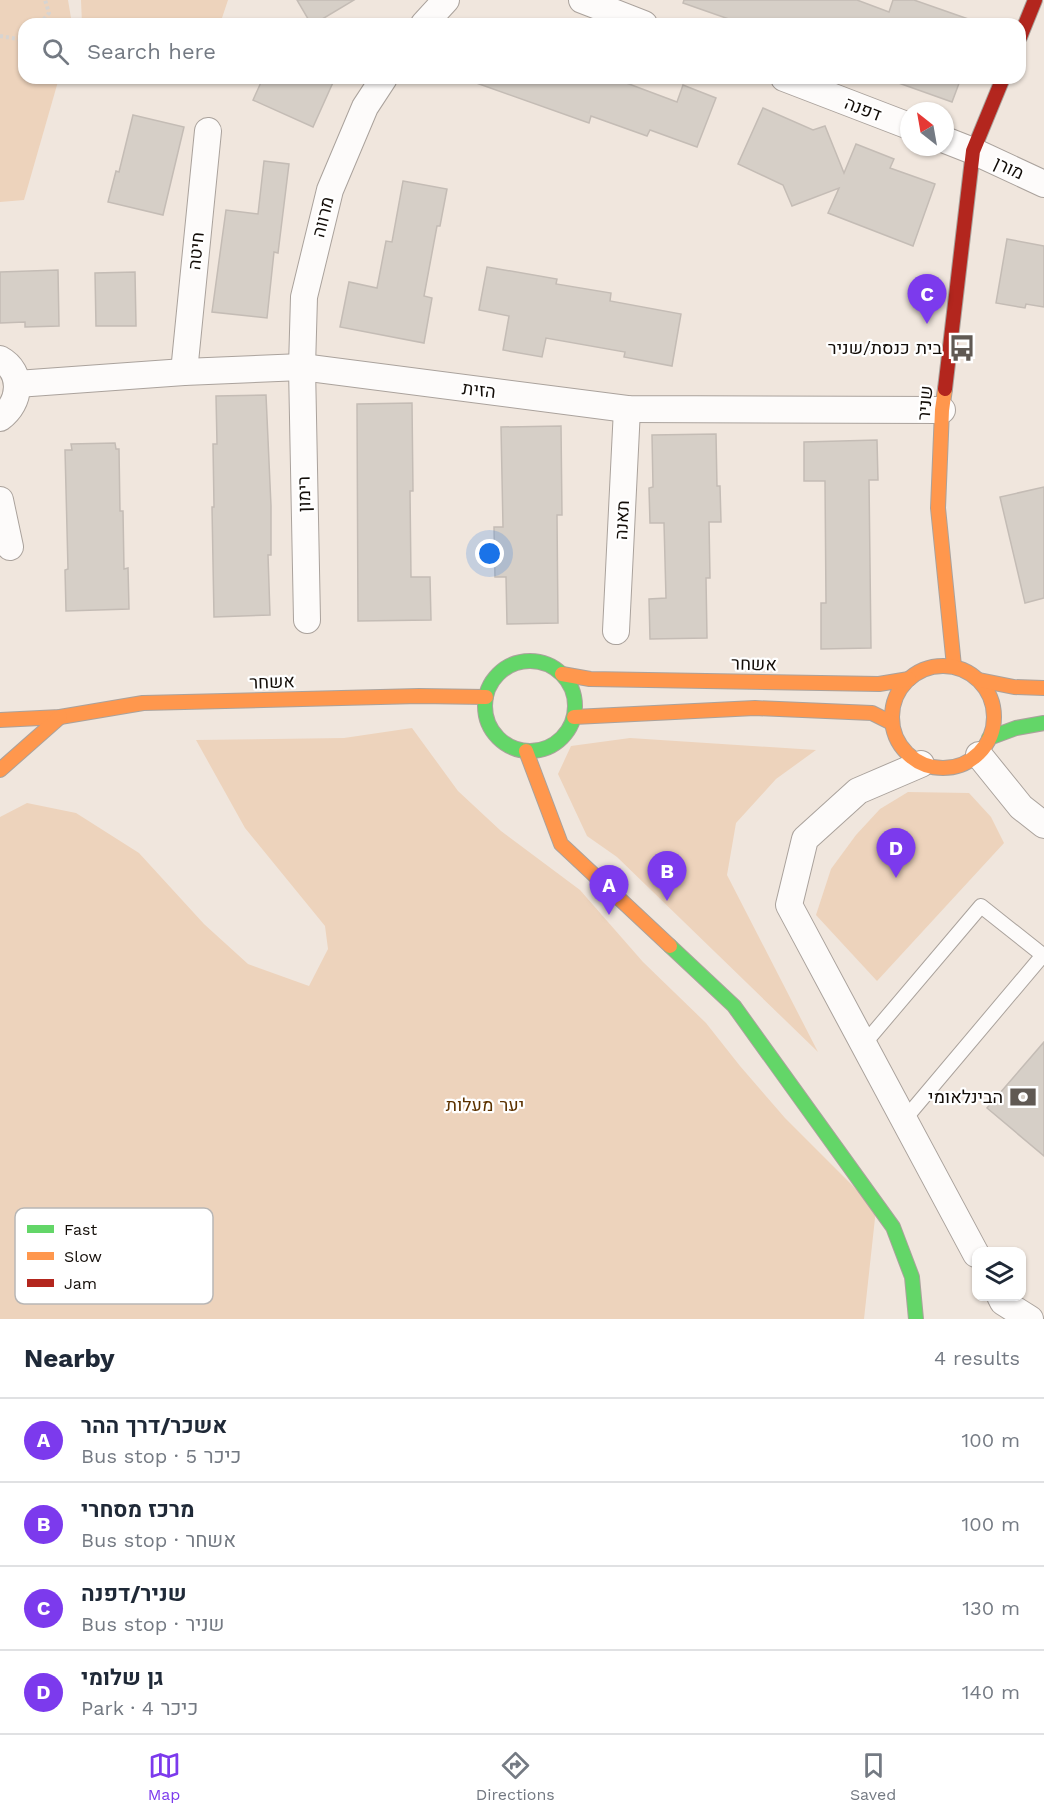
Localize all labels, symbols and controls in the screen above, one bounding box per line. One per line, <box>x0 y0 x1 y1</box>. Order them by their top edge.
search box <box>18 18 1026 84</box>
icon: search <box>39 35 72 68</box>
text: Search here <box>87 39 216 64</box>
street label: דפנה <box>842 92 885 125</box>
north arrow <box>900 102 954 156</box>
street label: מורן <box>991 152 1028 184</box>
street label: מרווה <box>307 194 338 240</box>
street label: חיטה <box>183 231 208 271</box>
pin: C <box>908 274 946 324</box>
bus stop icon: בית כנסת/שניר <box>947 333 977 363</box>
place label: בית כנסת/שניר <box>828 337 943 358</box>
street label: הזית <box>461 377 497 402</box>
street label: שניר <box>913 385 936 421</box>
street label: רימון <box>293 476 314 512</box>
street label: תאנה <box>610 499 633 540</box>
your location <box>475 539 504 568</box>
street label: אשחר <box>731 653 777 674</box>
street label: אשחר <box>249 670 295 693</box>
pin: D <box>876 828 916 878</box>
pin: B <box>648 852 686 901</box>
pin: A <box>590 866 628 915</box>
bank icon: הבינלאומי <box>1008 1082 1038 1112</box>
place label: הבינלאומי <box>928 1086 1003 1107</box>
park label: יער מעלות <box>446 1094 524 1115</box>
legend <box>15 1208 213 1304</box>
text: Fast <box>64 1220 97 1239</box>
text: Slow <box>64 1247 102 1266</box>
map controls <box>972 1247 1026 1301</box>
button: layers <box>972 1247 1026 1301</box>
text: Jam <box>64 1274 97 1293</box>
text: Nearby <box>24 1343 115 1373</box>
text: 4 results <box>934 1346 1020 1370</box>
text: אשכר/דרך ההר <box>81 1413 227 1438</box>
text: A <box>37 1428 50 1452</box>
text: 100 m <box>961 1428 1020 1452</box>
text: Bus stop · כיכר 5 <box>81 1444 241 1468</box>
text: מרכז מסחרי <box>81 1497 194 1522</box>
text: B <box>37 1512 50 1536</box>
text: 100 m <box>961 1512 1020 1536</box>
text: Bus stop · אשחר <box>81 1528 236 1552</box>
text: שניר/דפנה <box>81 1581 187 1606</box>
text: C <box>37 1596 50 1620</box>
text: 130 m <box>962 1596 1020 1620</box>
text: Bus stop · שניר <box>81 1612 224 1636</box>
text: גן שלומי <box>81 1665 164 1690</box>
text: D <box>36 1680 51 1704</box>
text: 140 m <box>962 1680 1020 1704</box>
text: Park · כיכר 4 <box>81 1696 198 1720</box>
tab: Map <box>148 1749 181 1804</box>
tab: Directions <box>476 1749 555 1804</box>
tab: Saved <box>850 1749 896 1804</box>

